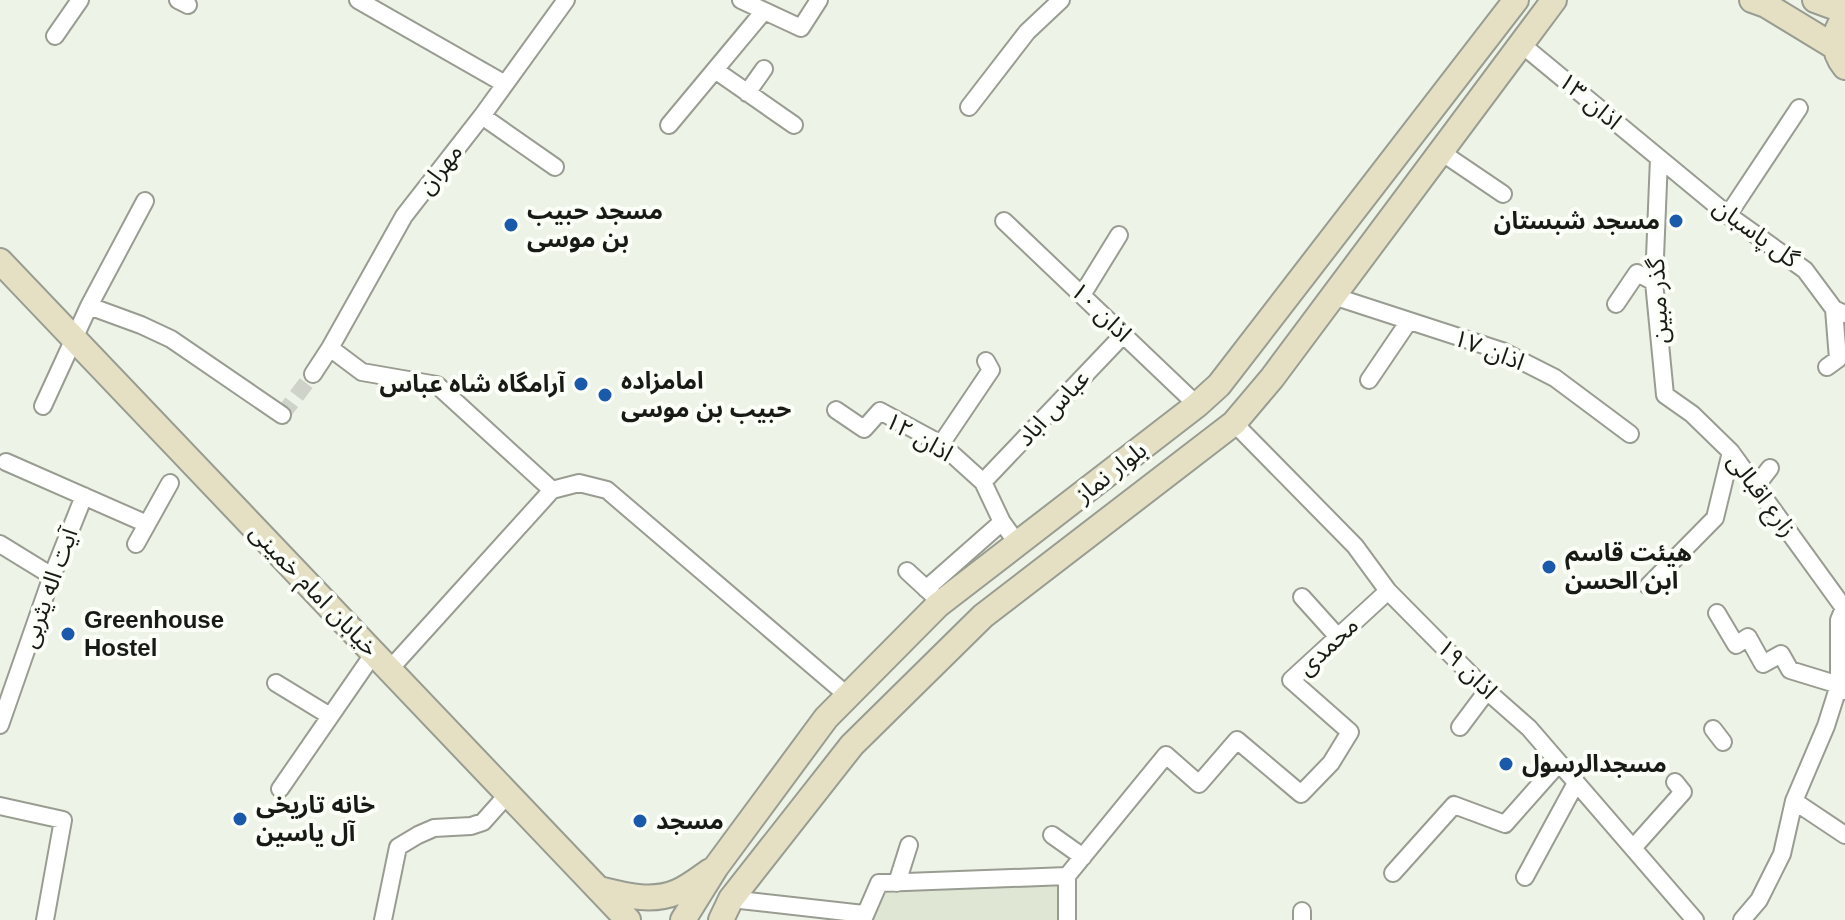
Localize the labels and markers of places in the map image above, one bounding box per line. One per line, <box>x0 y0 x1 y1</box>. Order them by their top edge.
place label: مسجد حبیب بن موسی <box>527 197 663 253</box>
place label: مسجد شبستان <box>1494 207 1660 235</box>
marker: مسجد شبستان <box>1667 212 1685 230</box>
marker: مسجد حبیب بن موسی <box>502 216 520 234</box>
place label: امامزاده حبیب بن موسی <box>621 367 791 424</box>
place label: آرامگاه شاه عباس <box>379 370 566 398</box>
marker: آرامگاه شاه عباس <box>572 375 590 393</box>
marker: امامزاده حبیب بن موسی <box>596 386 614 404</box>
place label: هیئت قاسم ابن الحسن <box>1565 539 1692 595</box>
marker: هیئت قاسم ابن الحسن <box>1540 558 1558 576</box>
place label: Greenhouse Hostel <box>84 606 224 661</box>
marker: Greenhouse Hostel <box>59 625 77 643</box>
place label: مسجدالرسول <box>1522 750 1667 778</box>
marker: مسجدالرسول <box>1497 755 1515 773</box>
place label: خانه تاریخی آل یاسین <box>256 791 375 847</box>
place label: مسجد <box>656 807 724 835</box>
marker: خانه تاریخی آل یاسین <box>231 810 249 828</box>
marker: مسجد <box>631 812 649 830</box>

